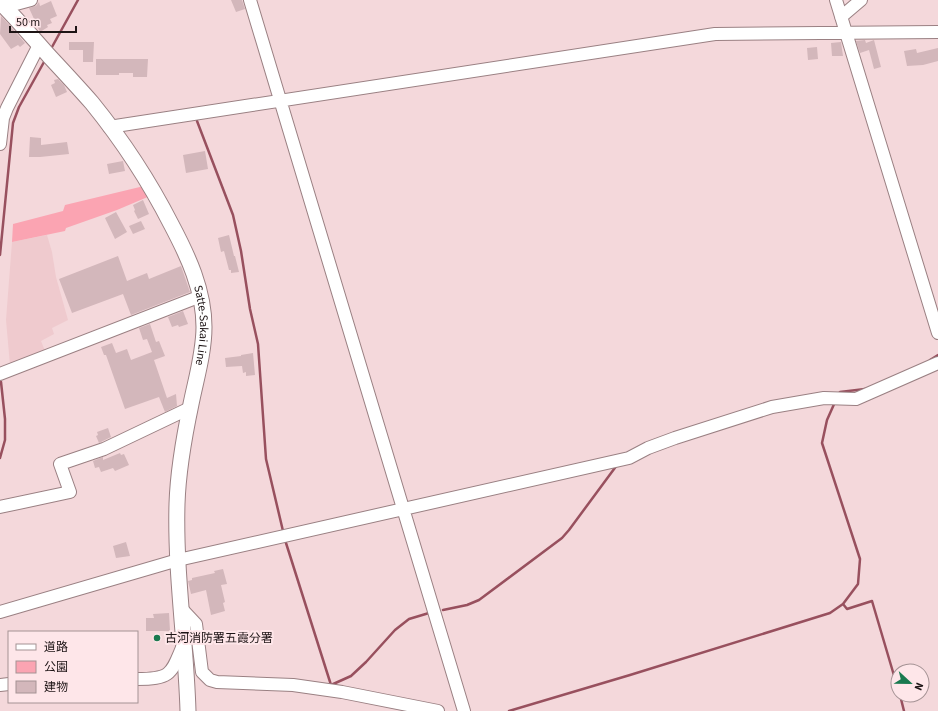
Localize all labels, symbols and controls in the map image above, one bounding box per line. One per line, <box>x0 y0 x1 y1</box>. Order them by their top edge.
scale bar <box>10 8 76 34</box>
text: 50 m <box>16 14 40 31</box>
street label: Satte-Sakai Line <box>189 284 212 367</box>
place label: 古河消防署五霞分署 <box>165 630 273 647</box>
legend <box>8 631 138 703</box>
marker: 古河消防署五霞分署 <box>152 633 162 643</box>
text: 道路 <box>44 639 68 656</box>
text: 公園 <box>44 659 68 676</box>
north arrow <box>890 663 930 703</box>
text: 建物 <box>44 679 68 696</box>
text: N <box>910 680 927 693</box>

